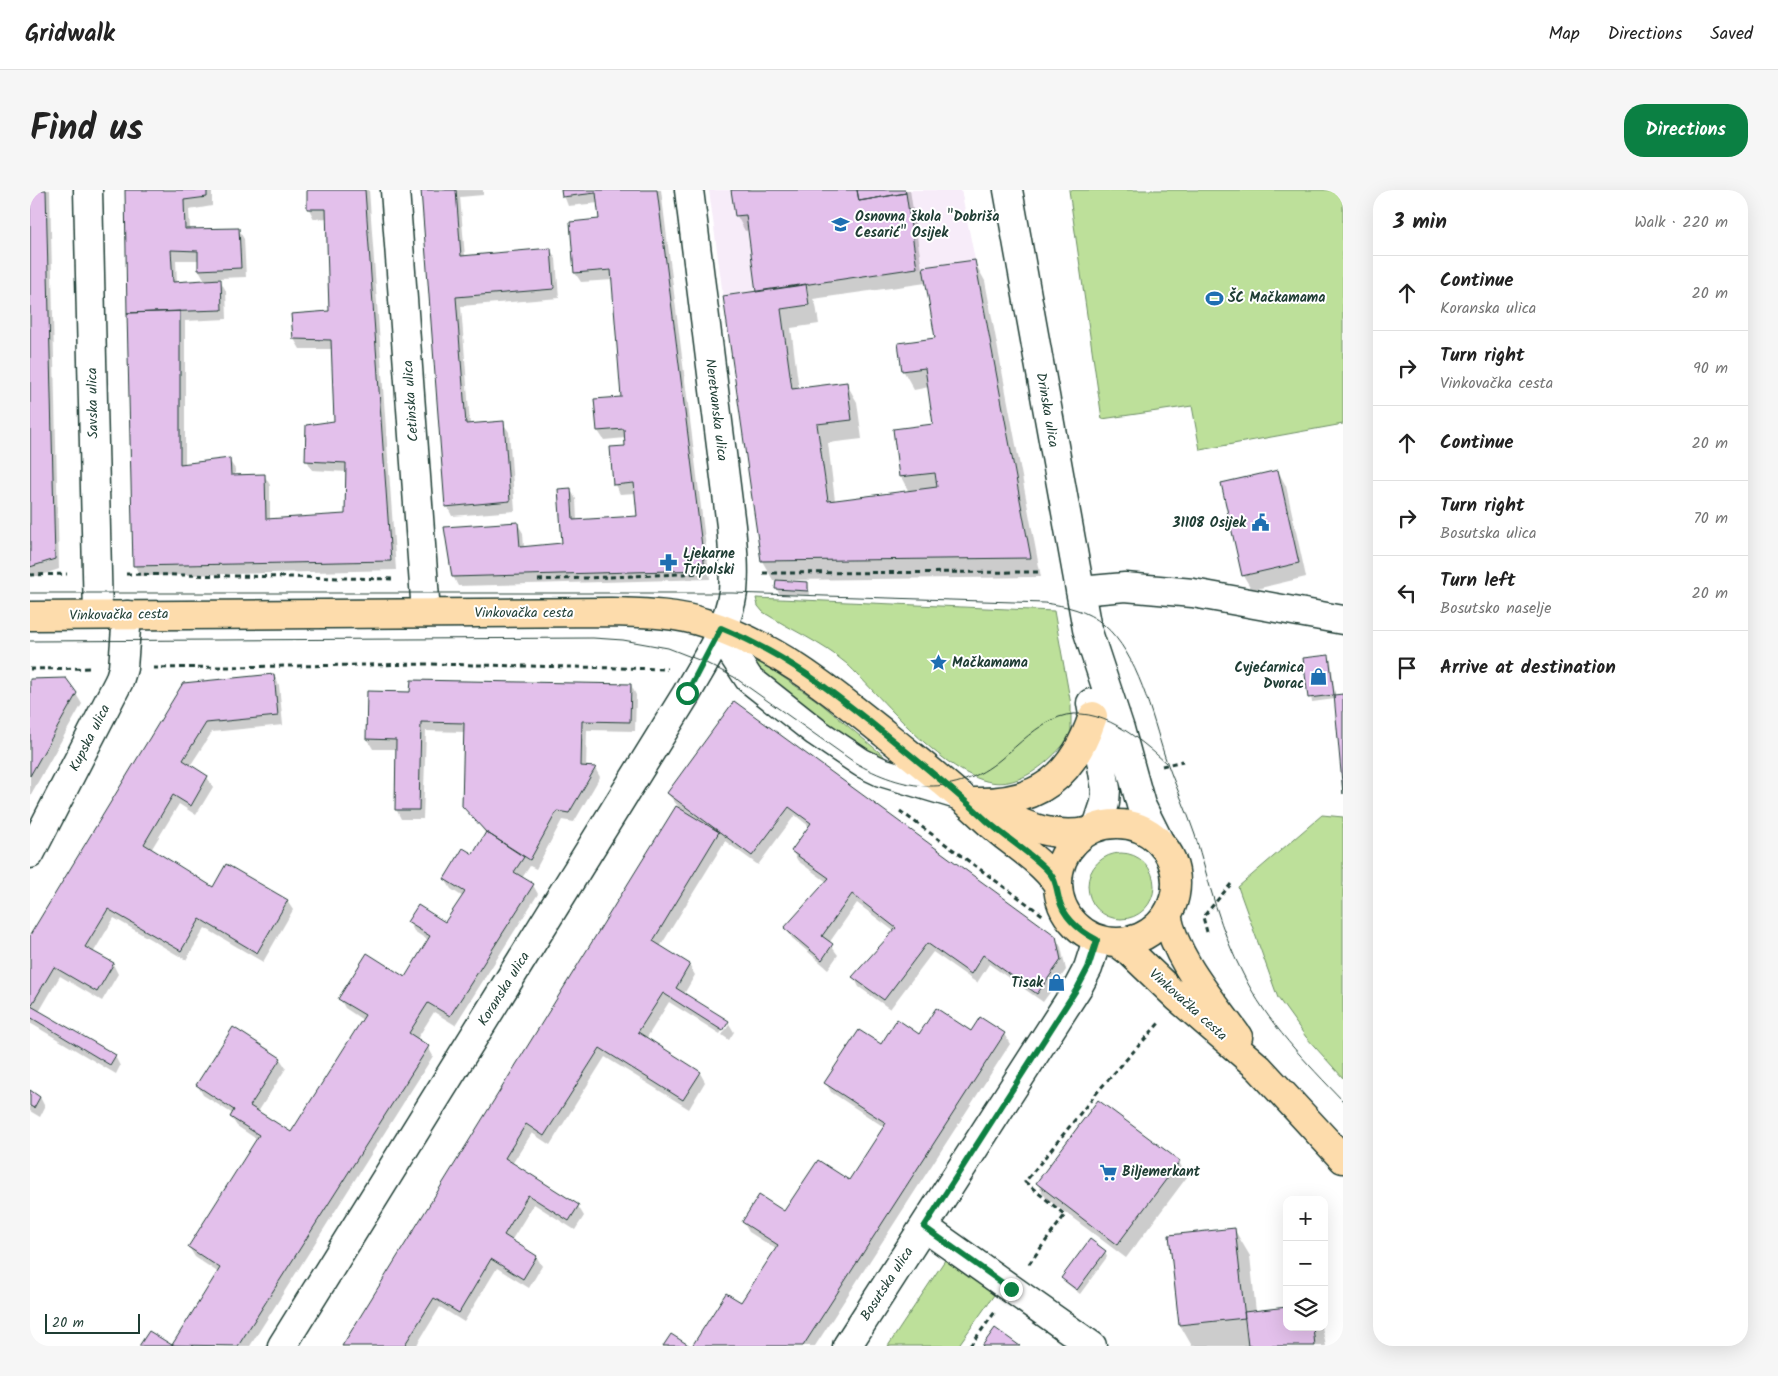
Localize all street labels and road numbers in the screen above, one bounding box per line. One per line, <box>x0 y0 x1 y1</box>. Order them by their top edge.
street label: Neretvanska ulica <box>699 358 733 462</box>
street label: Cetinska ulica <box>397 359 425 443</box>
street label: Savska ulica <box>81 367 105 439</box>
street label: Drinska ulica <box>1030 371 1064 449</box>
street label: Vinkovačka cesta <box>474 602 574 624</box>
street label: Vinkovačka cesta <box>69 603 169 627</box>
street label: Kupska ulica <box>64 701 116 775</box>
street label: Koranska ulica <box>472 947 536 1031</box>
street label: Vinkovačka cesta <box>1144 964 1232 1046</box>
street label: Bosutska ulica <box>855 1243 919 1325</box>

